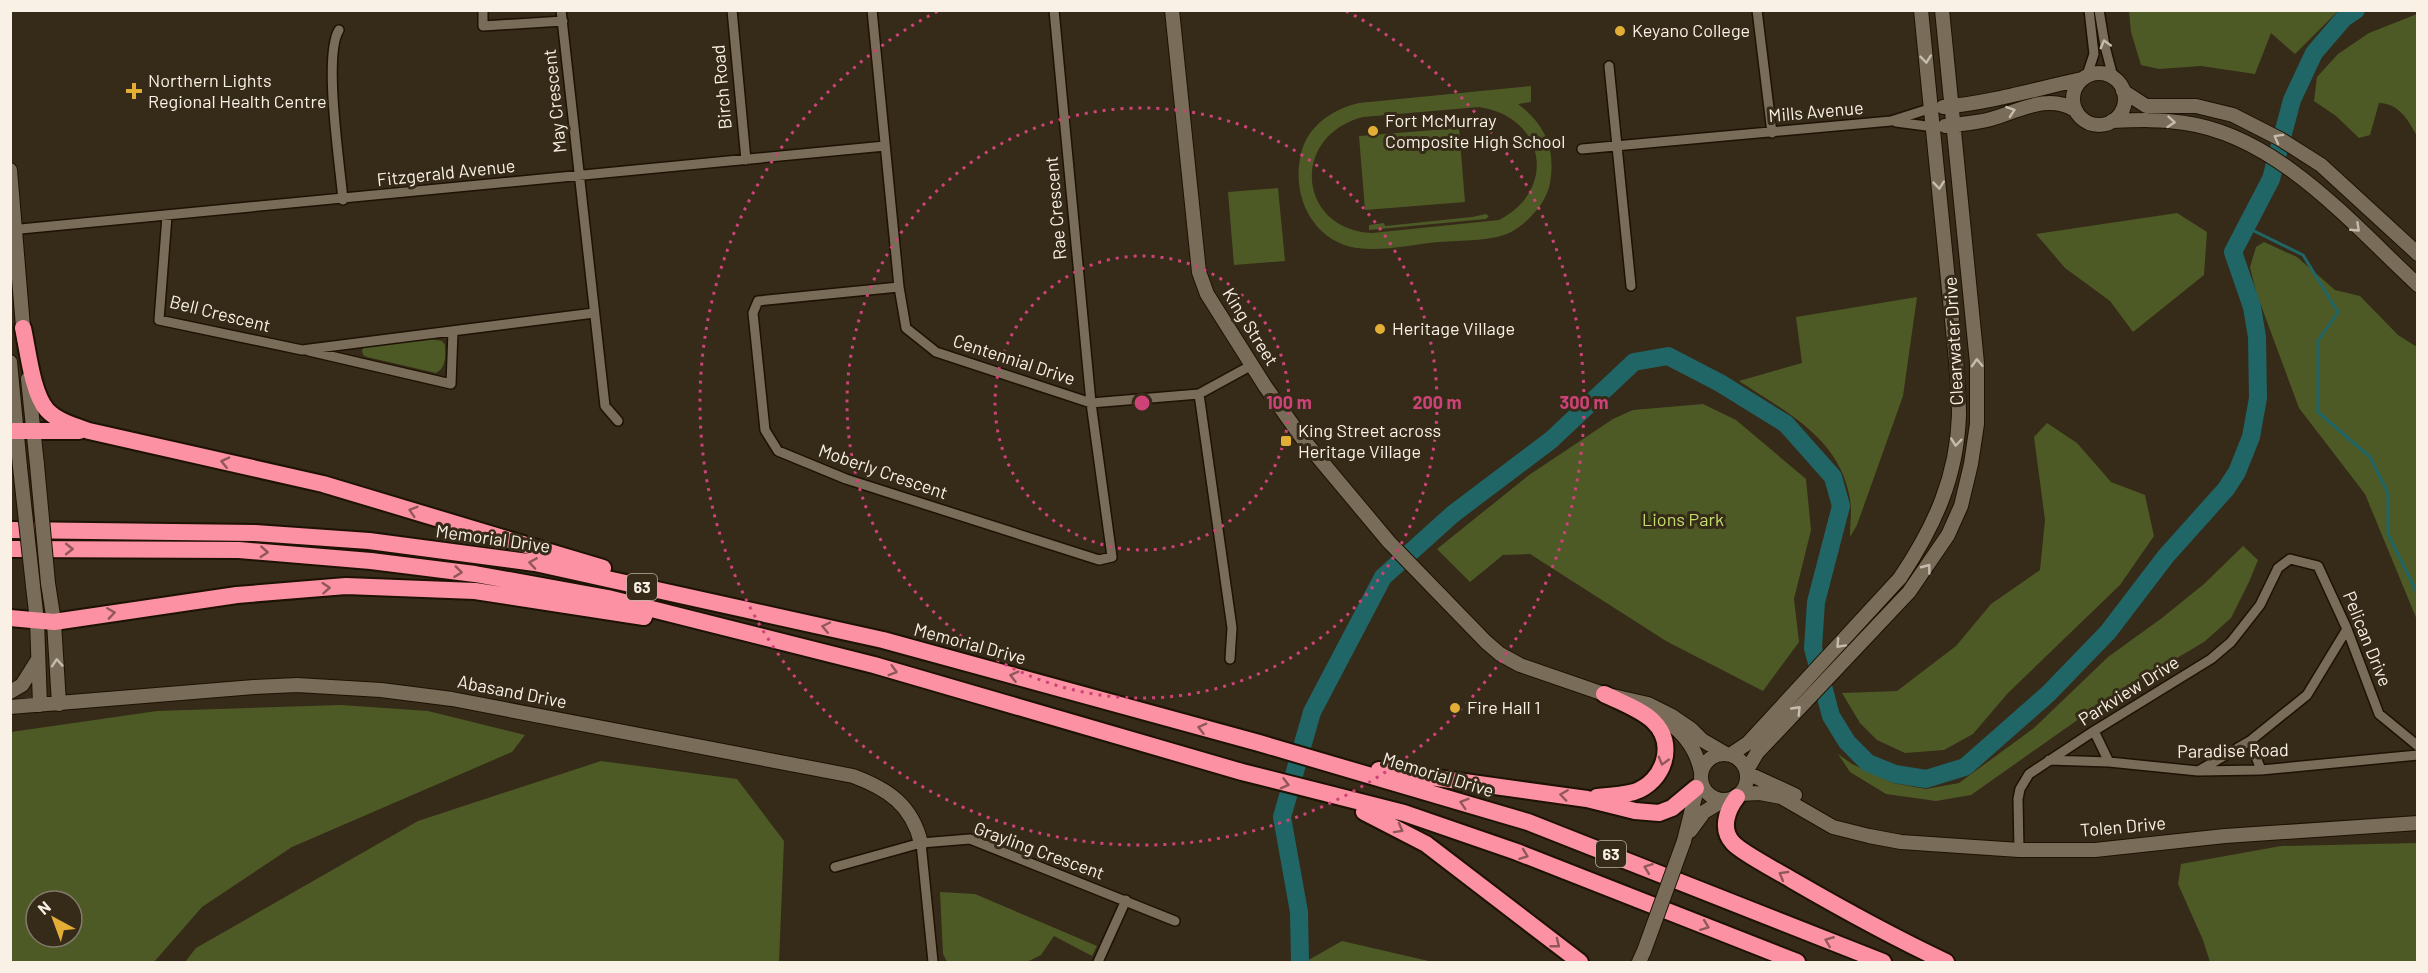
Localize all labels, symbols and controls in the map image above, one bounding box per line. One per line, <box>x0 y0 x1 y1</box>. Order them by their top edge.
place label: Keyano College <box>1632 19 1750 41</box>
marker: Keyano College <box>1613 24 1627 38</box>
one-way arrow <box>2100 39 2113 49</box>
street label: Birch Road <box>706 44 736 130</box>
street label: May Crescent <box>538 48 570 154</box>
one-way arrow <box>1920 55 1932 64</box>
place label: Northern Lights Regional Health Centre <box>148 69 327 112</box>
marker: Northern Lights Regional Health Centre <box>125 82 143 100</box>
street label: Mills Avenue <box>1768 96 1864 126</box>
one-way arrow <box>2005 106 2016 119</box>
place label: Fort McMurray Composite High School <box>1385 109 1565 152</box>
one-way arrow <box>2166 115 2175 128</box>
marker: Fort McMurray Composite High School <box>1366 124 1380 138</box>
one-way arrow <box>2274 134 2284 145</box>
street label: Fitzgerald Avenue <box>376 154 516 190</box>
street label: Rae Crescent <box>1040 155 1070 261</box>
one-way arrow <box>1932 180 1945 190</box>
one-way arrow <box>2349 220 2360 231</box>
street label: Clearwater Drive <box>1939 276 1967 406</box>
street label: King Street <box>1218 283 1283 369</box>
street label: Bell Crescent <box>167 290 273 336</box>
place label: Heritage Village <box>1392 317 1515 339</box>
marker: Heritage Village <box>1373 322 1387 336</box>
street label: Centennial Drive <box>950 329 1078 389</box>
one-way arrow <box>1970 358 1983 367</box>
text: 100 m <box>1266 391 1312 413</box>
text: 200 m <box>1412 391 1462 413</box>
text: 300 m <box>1560 391 1608 413</box>
centre of rings <box>1132 393 1152 413</box>
place label: King Street across Heritage Village <box>1298 419 1441 462</box>
marker: King Street across Heritage Village <box>1279 434 1293 448</box>
one-way arrow <box>1950 437 1963 447</box>
street label: Moberly Crescent <box>816 439 951 503</box>
one-way arrow <box>220 456 230 469</box>
one-way arrow <box>409 506 419 518</box>
park label: Lions Park <box>1642 508 1724 530</box>
street label: Memorial Drive <box>435 519 552 557</box>
one-way arrow <box>64 543 73 555</box>
one-way arrow <box>259 545 268 558</box>
one-way arrow <box>528 558 537 570</box>
one-way arrow <box>1920 564 1931 575</box>
one-way arrow <box>453 565 462 577</box>
road number: 63 <box>627 574 657 600</box>
one-way arrow <box>321 582 330 595</box>
street label: Pelican Drive <box>2339 588 2397 689</box>
one-way arrow <box>107 607 116 619</box>
street label: Memorial Drive <box>912 617 1029 669</box>
one-way arrow <box>821 622 831 635</box>
one-way arrow <box>1836 637 1847 648</box>
street label: Parkview Drive <box>2074 650 2183 730</box>
one-way arrow <box>50 658 63 667</box>
one-way arrow <box>887 664 898 676</box>
street label: Abasand Drive <box>456 670 569 712</box>
one-way arrow <box>1009 671 1020 683</box>
place label: Fire Hall 1 <box>1467 696 1541 718</box>
marker: Fire Hall 1 <box>1448 701 1462 715</box>
one-way arrow <box>1790 707 1801 717</box>
one-way arrow <box>1198 723 1208 735</box>
street label: Paradise Road <box>2177 738 2289 762</box>
street label: Memorial Drive <box>1380 747 1497 801</box>
one-way arrow <box>1658 755 1670 766</box>
one-way arrow <box>1279 776 1289 789</box>
one-way arrow <box>1559 790 1568 802</box>
one-way arrow <box>1459 798 1470 810</box>
street label: Tolen Drive <box>2079 811 2167 841</box>
street label: Grayling Crescent <box>971 816 1108 884</box>
one-way arrow <box>1393 822 1403 833</box>
road number: 63 <box>1596 841 1626 867</box>
one-way arrow <box>1517 848 1528 860</box>
one-way arrow <box>1643 863 1654 876</box>
one-way arrow <box>1779 871 1789 882</box>
north arrow <box>24 889 84 949</box>
text: N <box>34 897 54 918</box>
one-way arrow <box>1699 919 1710 931</box>
one-way arrow <box>1824 936 1835 948</box>
one-way arrow <box>1549 937 1560 948</box>

